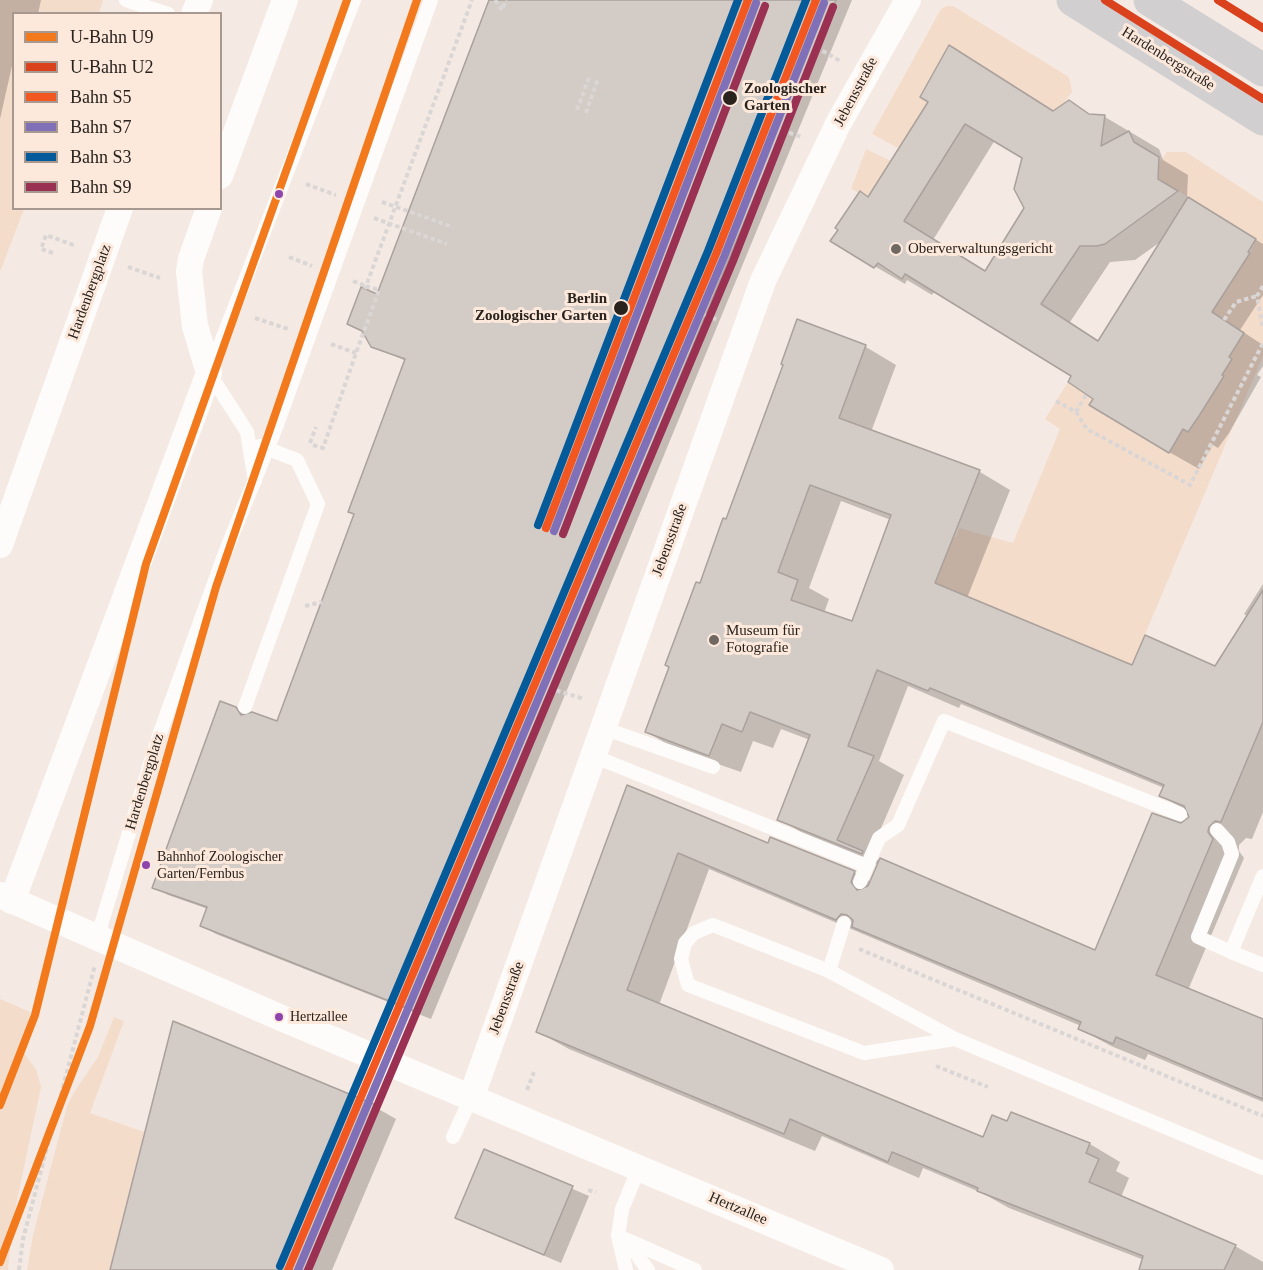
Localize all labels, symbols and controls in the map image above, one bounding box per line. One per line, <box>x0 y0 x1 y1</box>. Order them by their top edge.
legend <box>12 12 222 210</box>
street label: Hardenbergstraße <box>1118 23 1218 95</box>
text: U-Bahn U9 <box>70 27 154 47</box>
street label: Jebensstraße <box>830 54 882 130</box>
text: U-Bahn U2 <box>70 57 154 77</box>
place label: Zoologischer Garten <box>744 80 826 115</box>
text: Bahn S5 <box>70 87 132 107</box>
marker: Zoologischer Garten <box>721 89 739 107</box>
text: Bahn S7 <box>70 117 132 137</box>
text: Bahn S3 <box>70 147 132 167</box>
text: Bahn S9 <box>70 177 132 197</box>
unlabelled marker <box>273 188 285 200</box>
place label: Oberverwaltungsgericht <box>908 240 1053 258</box>
street label: Hardenbergplatz <box>64 242 116 342</box>
marker: Oberverwaltungsgericht <box>889 242 903 256</box>
place label: Berlin Zoologischer Garten <box>475 290 607 325</box>
marker: Berlin Zoologischer Garten <box>612 299 630 317</box>
street label: Jebensstraße <box>649 501 691 579</box>
place label: Museum für Fotografie <box>726 622 800 657</box>
marker: Museum für Fotografie <box>707 633 721 647</box>
street label: Hardenbergplatz <box>122 732 168 832</box>
place label: Bahnhof Zoologischer Garten/Fernbus <box>157 849 283 882</box>
marker: Bahnhof Zoologischer Garten/Fernbus <box>140 859 152 871</box>
street label: Jebensstraße <box>486 959 528 1037</box>
place label: Hertzallee <box>290 1009 348 1025</box>
marker: Hertzallee <box>273 1011 285 1023</box>
street label: Hertzallee <box>706 1189 770 1229</box>

